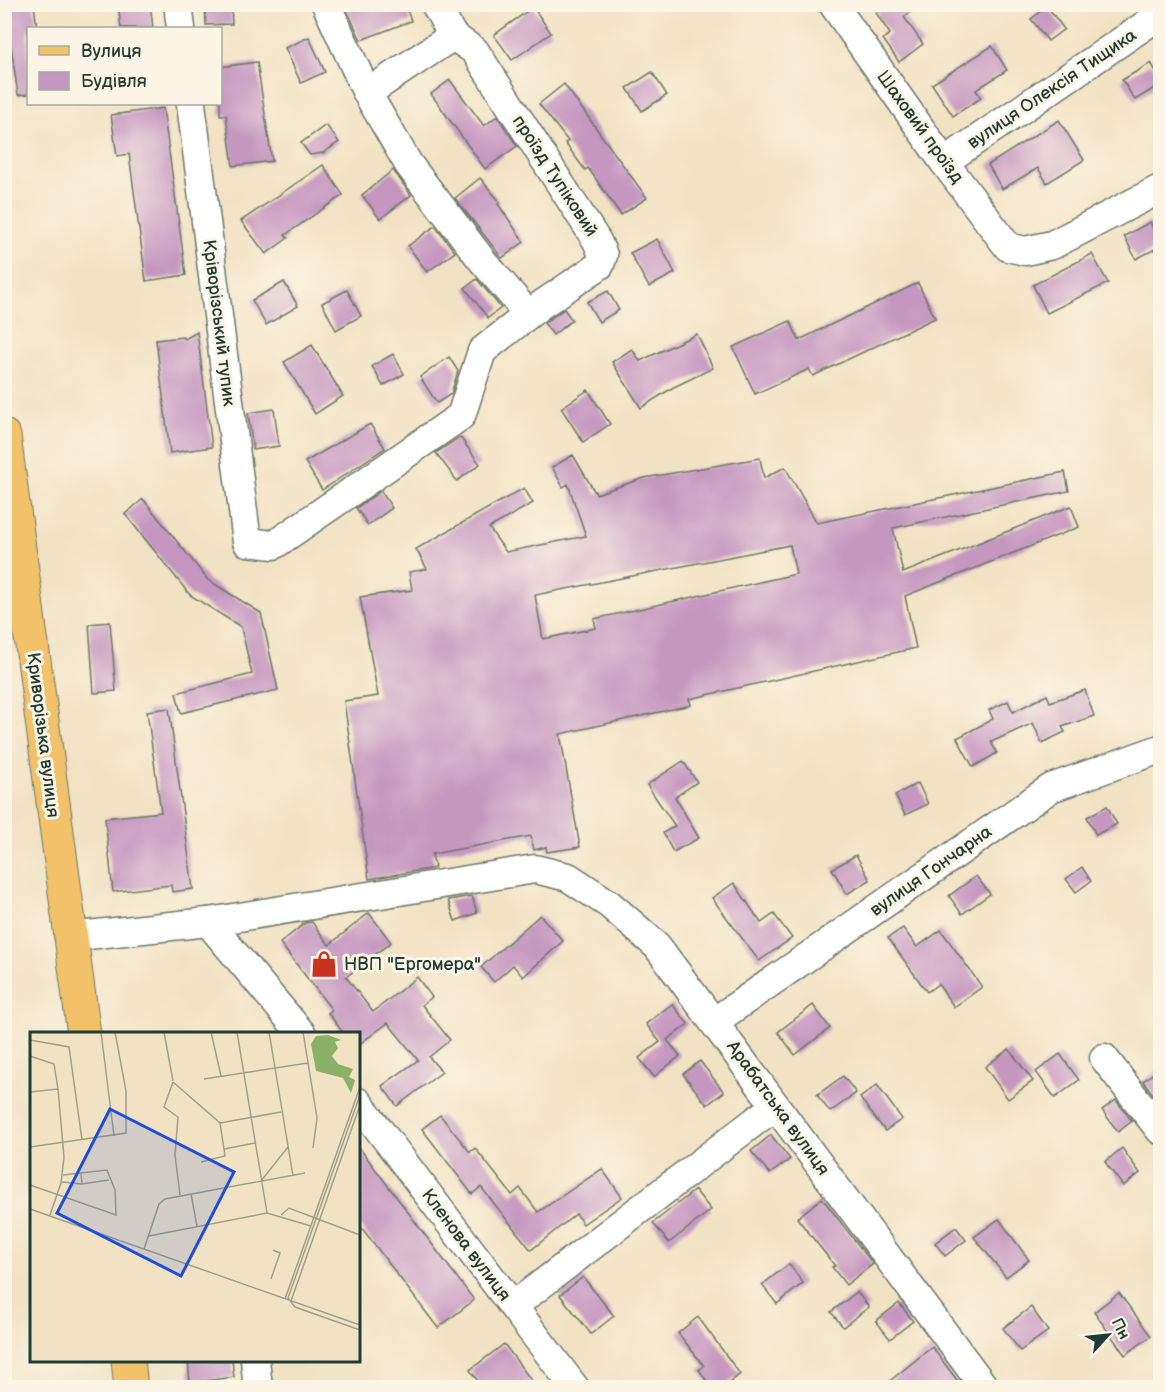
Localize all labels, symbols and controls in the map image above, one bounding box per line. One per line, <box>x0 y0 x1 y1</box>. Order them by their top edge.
street label: вулиця Олексія Тищика <box>964 24 1141 153</box>
legend <box>27 27 222 105</box>
text: Вулиця <box>81 41 142 62</box>
street label: Шаховий проїзд <box>872 67 968 187</box>
text: Будівля <box>81 71 147 92</box>
street label: проїзд Тупіковий <box>508 111 602 241</box>
street label: Кріворізський тупик <box>198 239 240 408</box>
street label: Криворізька вулиця <box>22 651 64 819</box>
street label: вулиця Гончарна <box>866 821 996 921</box>
shop icon: НВП "Ергомера" <box>309 949 339 979</box>
place label: НВП "Ергомера" <box>344 954 481 975</box>
inset map <box>30 1032 360 1362</box>
street label: Арабатська вулиця <box>722 1036 834 1179</box>
street label: Кленова вулиця <box>417 1185 515 1305</box>
north arrow <box>1078 1305 1138 1365</box>
text: Пн <box>1107 1315 1133 1343</box>

